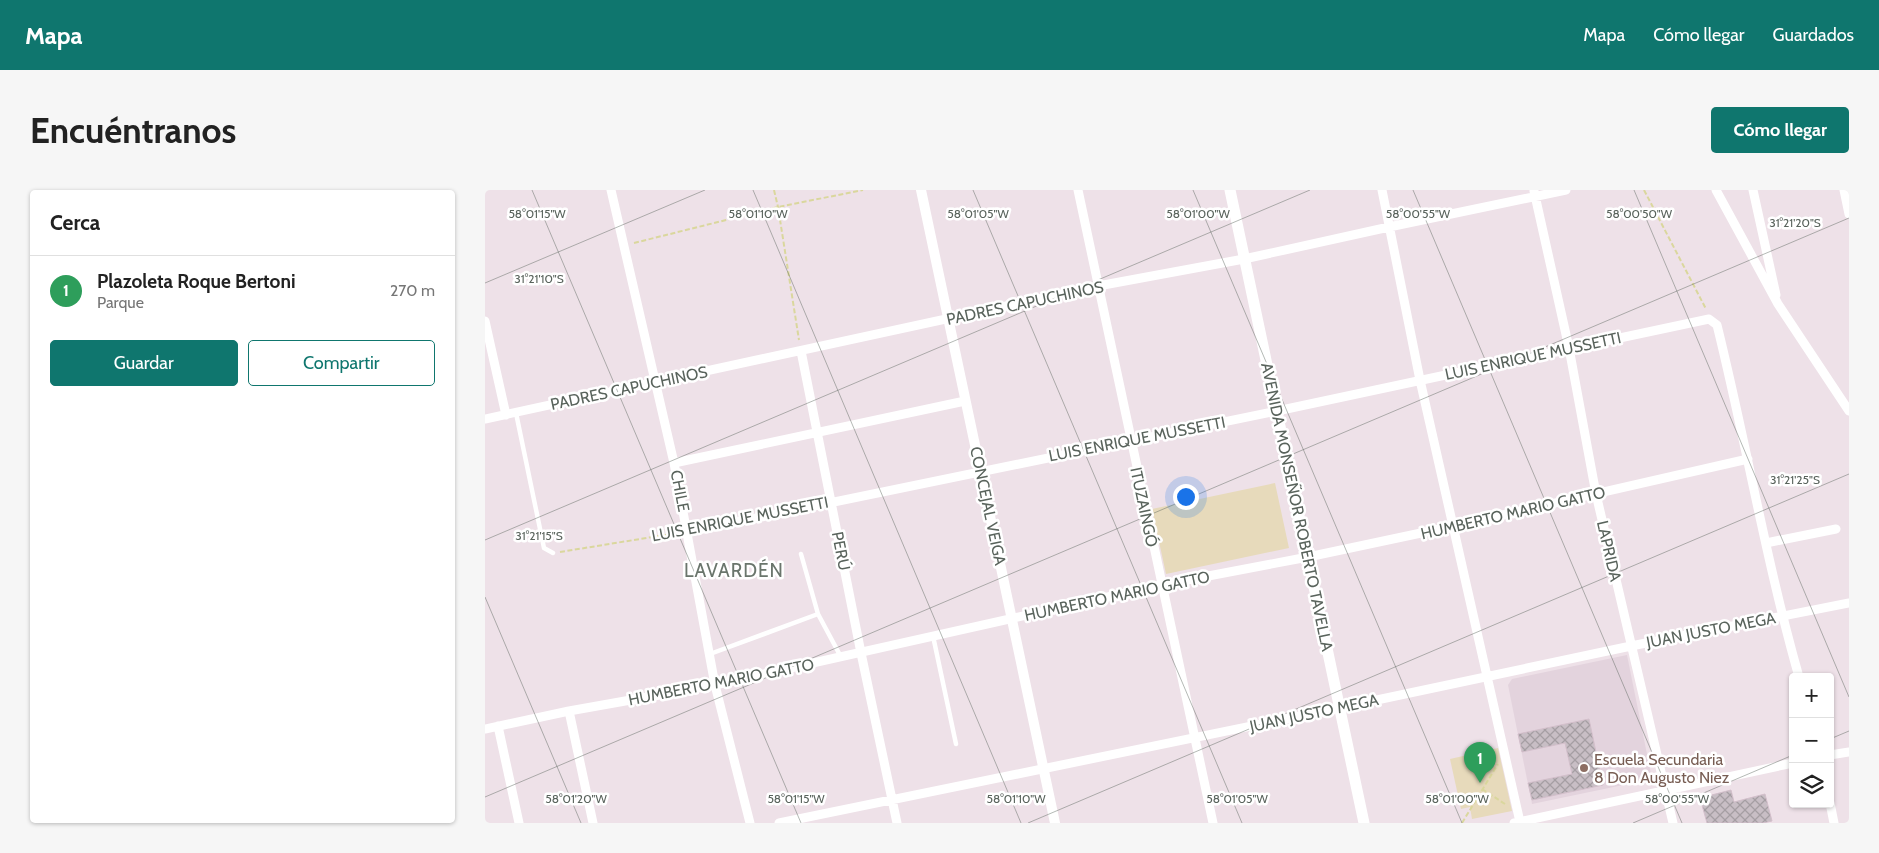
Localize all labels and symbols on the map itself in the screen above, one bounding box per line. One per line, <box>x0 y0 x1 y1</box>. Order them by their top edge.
text: 58°01'15"W <box>508 206 566 221</box>
text: 58°01'10"W <box>728 206 788 221</box>
text: 58°01'05"W <box>947 206 1009 221</box>
text: 58°01'00"W <box>1166 206 1230 221</box>
text: 58°00'55"W <box>1386 206 1451 221</box>
text: 58°00'50"W <box>1606 206 1673 221</box>
text: 31°21'20"S <box>1769 215 1821 230</box>
text: 31°21'10"S <box>514 271 564 286</box>
street label: PADRES CAPUCHINOS <box>945 277 1105 329</box>
street label: LUIS ENRIQUE MUSSETTI <box>1443 328 1623 384</box>
street label: AVENIDA MONSEÑOR ROBERTO TAVELLA <box>1257 361 1337 653</box>
street label: PADRES CAPUCHINOS <box>549 362 709 414</box>
street label: LUIS ENRIQUE MUSSETTI <box>1047 413 1227 465</box>
street label: CONCEJAL VEIGA <box>966 445 1010 567</box>
street label: ITUZAINGÓ <box>1126 465 1162 549</box>
street label: CHILE <box>667 469 693 514</box>
text: 31°21'25"S <box>1770 472 1820 487</box>
street label: HUMBERTO MARIO GATTO <box>1419 483 1607 543</box>
your location <box>1173 484 1199 510</box>
street label: LUIS ENRIQUE MUSSETTI <box>650 493 830 545</box>
street label: LAPRIDA <box>1593 519 1625 583</box>
text: 31°21'15"S <box>515 528 563 543</box>
street label: PERÚ <box>828 530 854 572</box>
district label: LAVARDÉN <box>684 558 784 582</box>
street label: HUMBERTO MARIO GATTO <box>1023 567 1211 625</box>
street label: JUAN JUSTO MEGA <box>1644 608 1777 652</box>
street label: HUMBERTO MARIO GATTO <box>627 655 815 709</box>
street label: JUAN JUSTO MEGA <box>1247 690 1380 736</box>
pin: 1 <box>1464 742 1496 783</box>
place label: Escuela Secundaria 8 Don Augusto Niez <box>1594 750 1730 787</box>
marker: Escuela Secundaria 8 Don Augusto Niez <box>1578 762 1590 774</box>
text: 58°01'20"W <box>545 791 607 806</box>
text: 58°01'15"W <box>767 791 825 806</box>
text: 58°01'10"W <box>986 791 1046 806</box>
text: 58°01'05"W <box>1206 791 1268 806</box>
text: 58°01'00"W <box>1425 791 1489 806</box>
text: 58°00'55"W <box>1645 791 1710 806</box>

